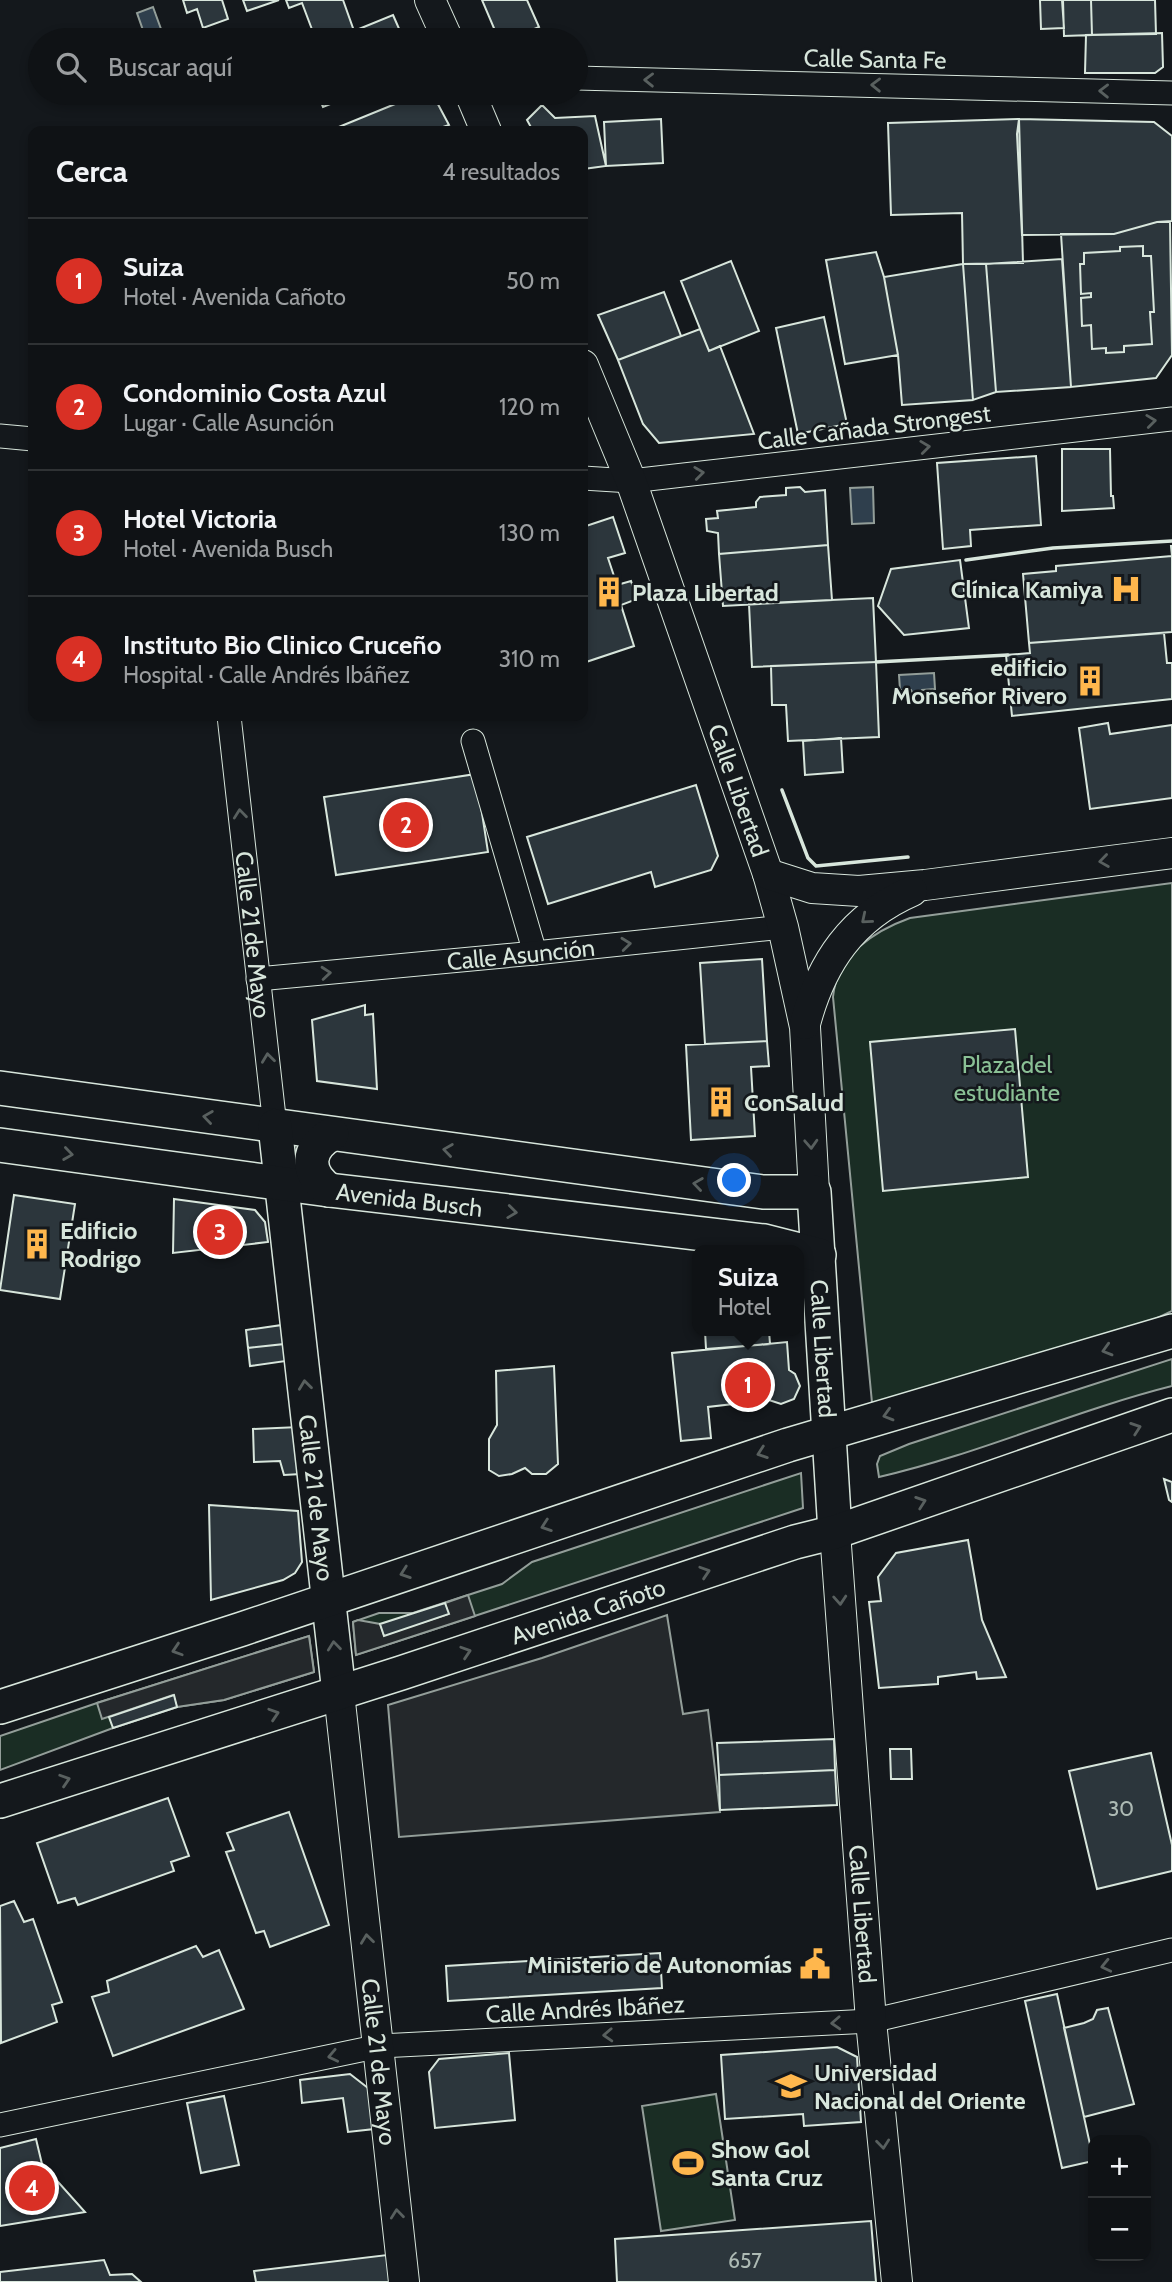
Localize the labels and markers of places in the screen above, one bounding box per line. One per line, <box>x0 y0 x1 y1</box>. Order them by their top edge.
hospital icon: Clínica Kamiya <box>1109 572 1143 606</box>
building icon: Plaza Libertad <box>592 575 626 609</box>
place label: Clínica Kamiya <box>951 575 1103 604</box>
place label: Plaza Libertad <box>632 578 779 607</box>
place label: edificio Monseñor Rivero <box>892 653 1067 710</box>
building icon: edificio Monseñor Rivero <box>1073 664 1107 698</box>
pin: 2 <box>383 799 429 851</box>
building icon: ConSalud <box>704 1085 738 1119</box>
place label: ConSalud <box>744 1088 844 1117</box>
pin: 3 <box>197 1206 243 1258</box>
place label: Edificio Rodrigo <box>60 1216 142 1273</box>
building icon: Edificio Rodrigo <box>20 1227 54 1261</box>
pin: 1 <box>725 1359 771 1411</box>
public building icon: Ministerio de Autonomías <box>798 1947 832 1981</box>
place label: Ministerio de Autonomías <box>527 1950 792 1979</box>
place label: Universidad Nacional del Oriente <box>814 2058 1026 2115</box>
school or university icon: Universidad Nacional del Oriente <box>774 2069 808 2103</box>
place label: Show Gol Santa Cruz <box>711 2135 823 2192</box>
sports icon: Show Gol Santa Cruz <box>671 2146 705 2180</box>
pin: 4 <box>9 2162 55 2214</box>

